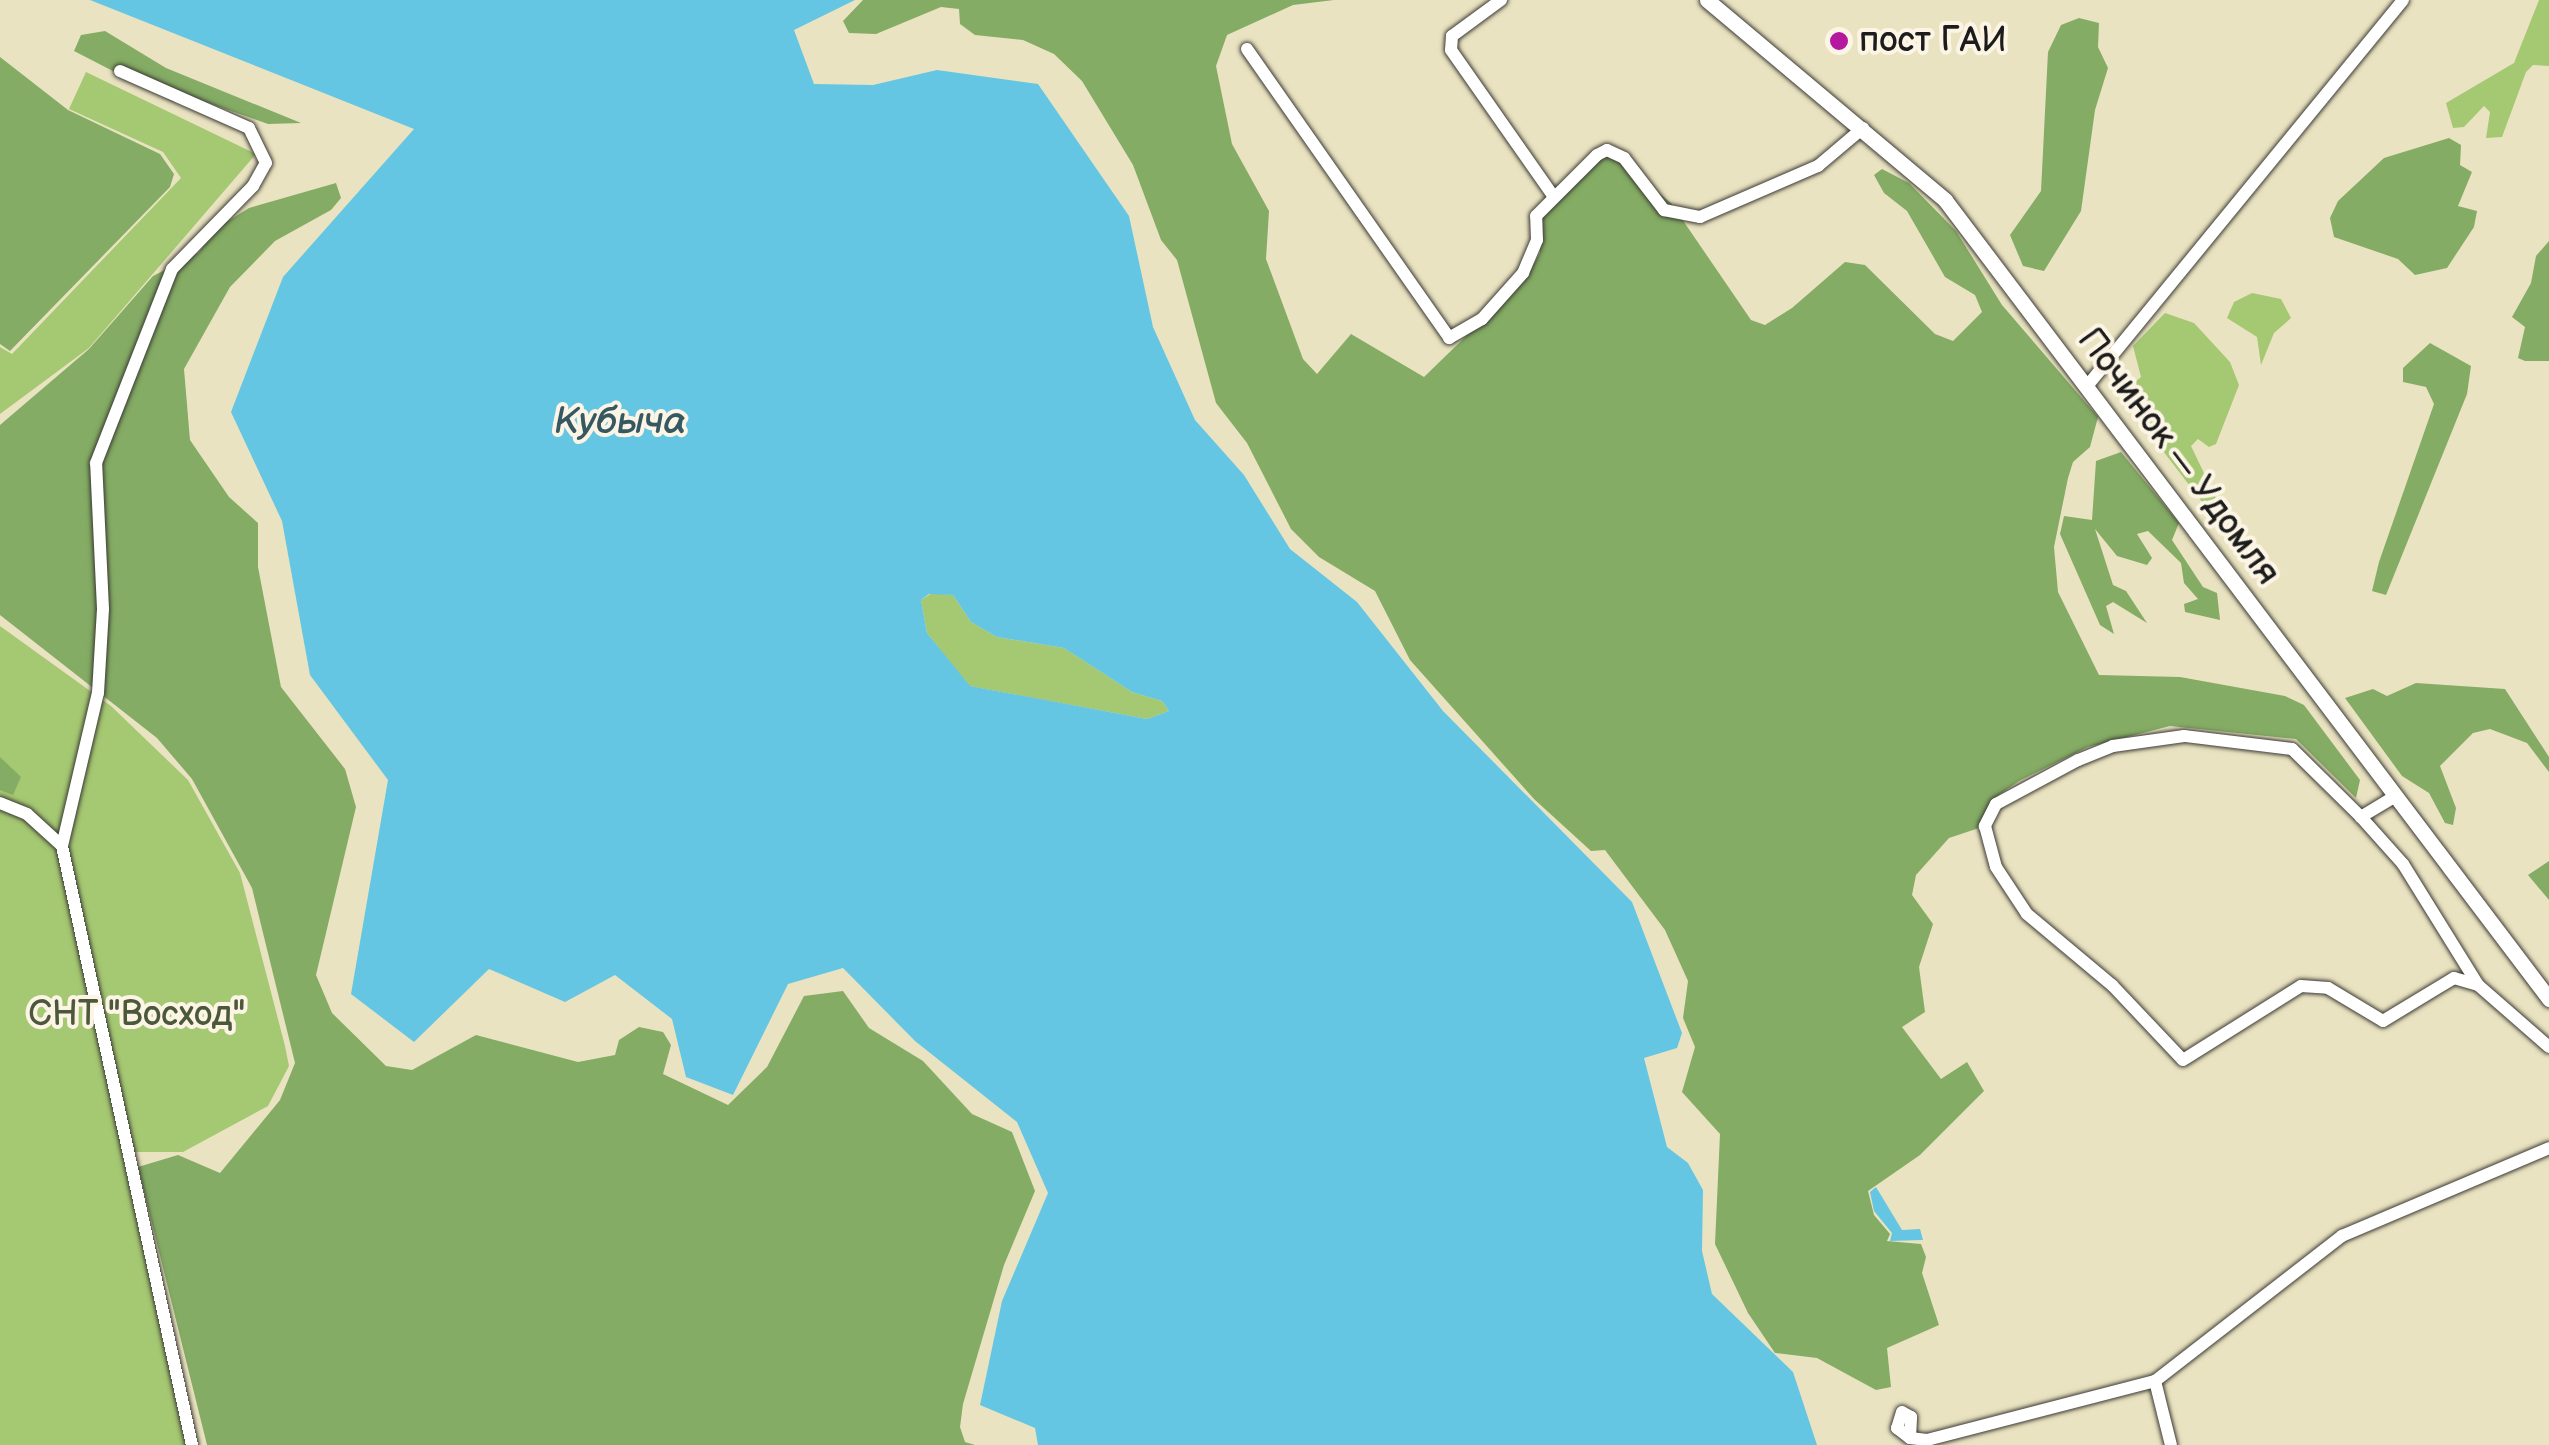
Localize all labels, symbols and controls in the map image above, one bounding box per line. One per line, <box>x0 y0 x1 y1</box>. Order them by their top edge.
place label: пост ГАИ <box>1859 20 2007 62</box>
marker: пост ГАИ <box>1828 30 1850 52</box>
street label: Починок — Удомля <box>2067 319 2289 595</box>
water label: Кубыча <box>554 399 686 445</box>
park label: СНТ "Восход" <box>28 994 246 1036</box>

